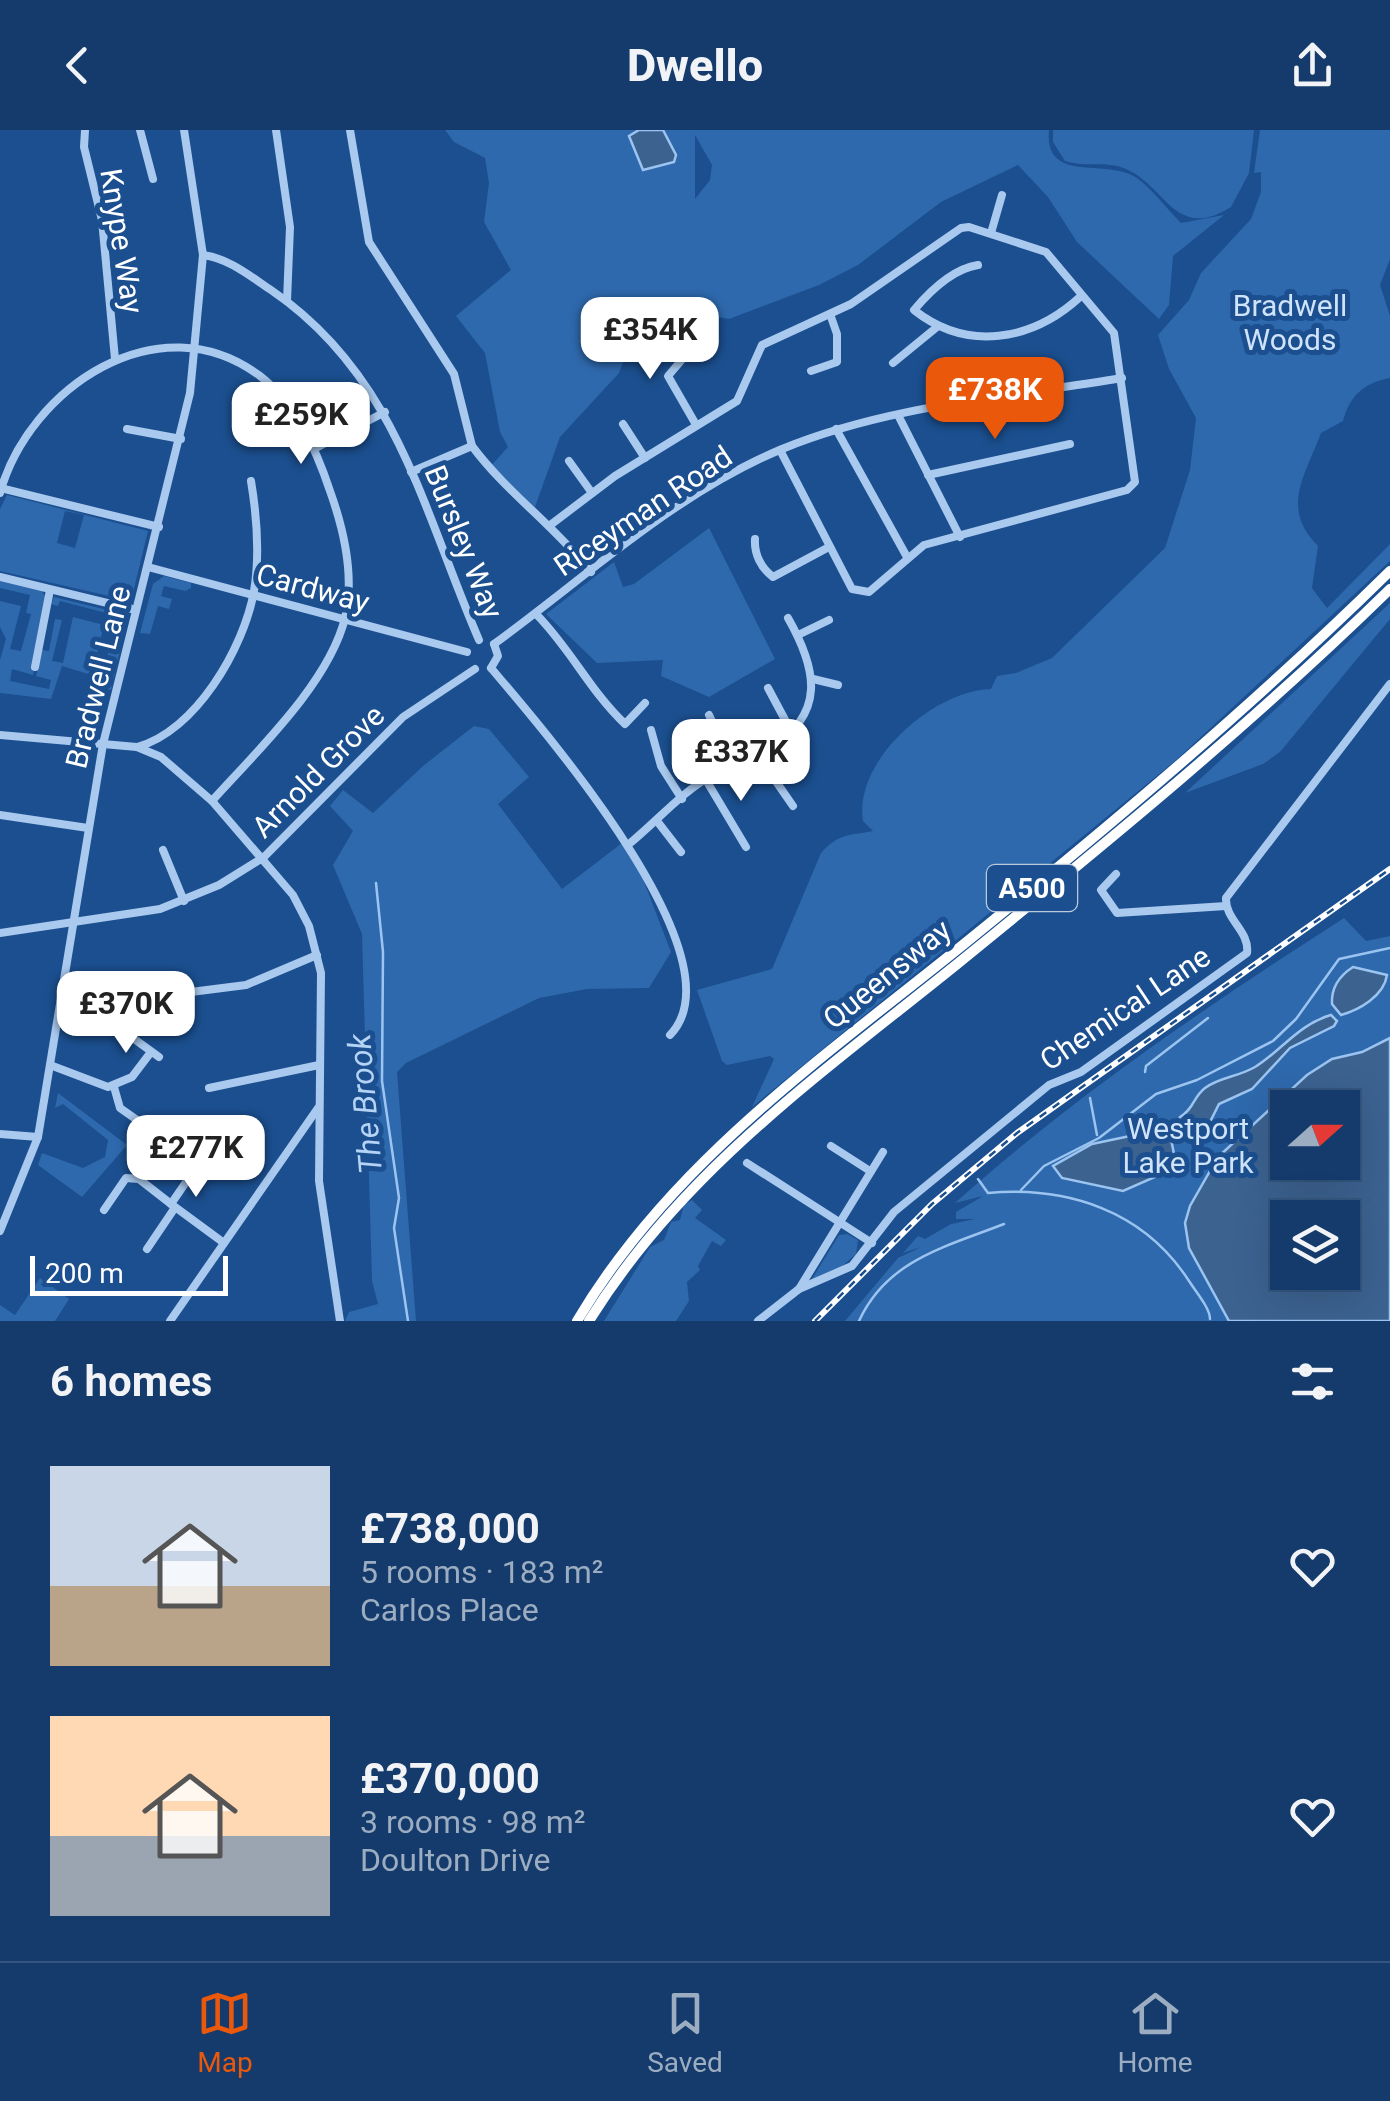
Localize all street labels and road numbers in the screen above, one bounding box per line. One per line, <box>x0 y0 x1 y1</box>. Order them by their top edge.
street label: Knype Way <box>93 166 151 316</box>
street label: Riceyman Road <box>547 439 739 583</box>
street label: Bursley Way <box>417 460 511 624</box>
street label: Cardway <box>253 556 373 620</box>
street label: Bradwell Lane <box>58 582 138 772</box>
street label: Arnold Grove <box>245 698 391 844</box>
road number: A500 <box>987 865 1077 911</box>
street label: Queensway <box>816 912 958 1036</box>
street label: Chemical Lane <box>1033 938 1217 1078</box>

